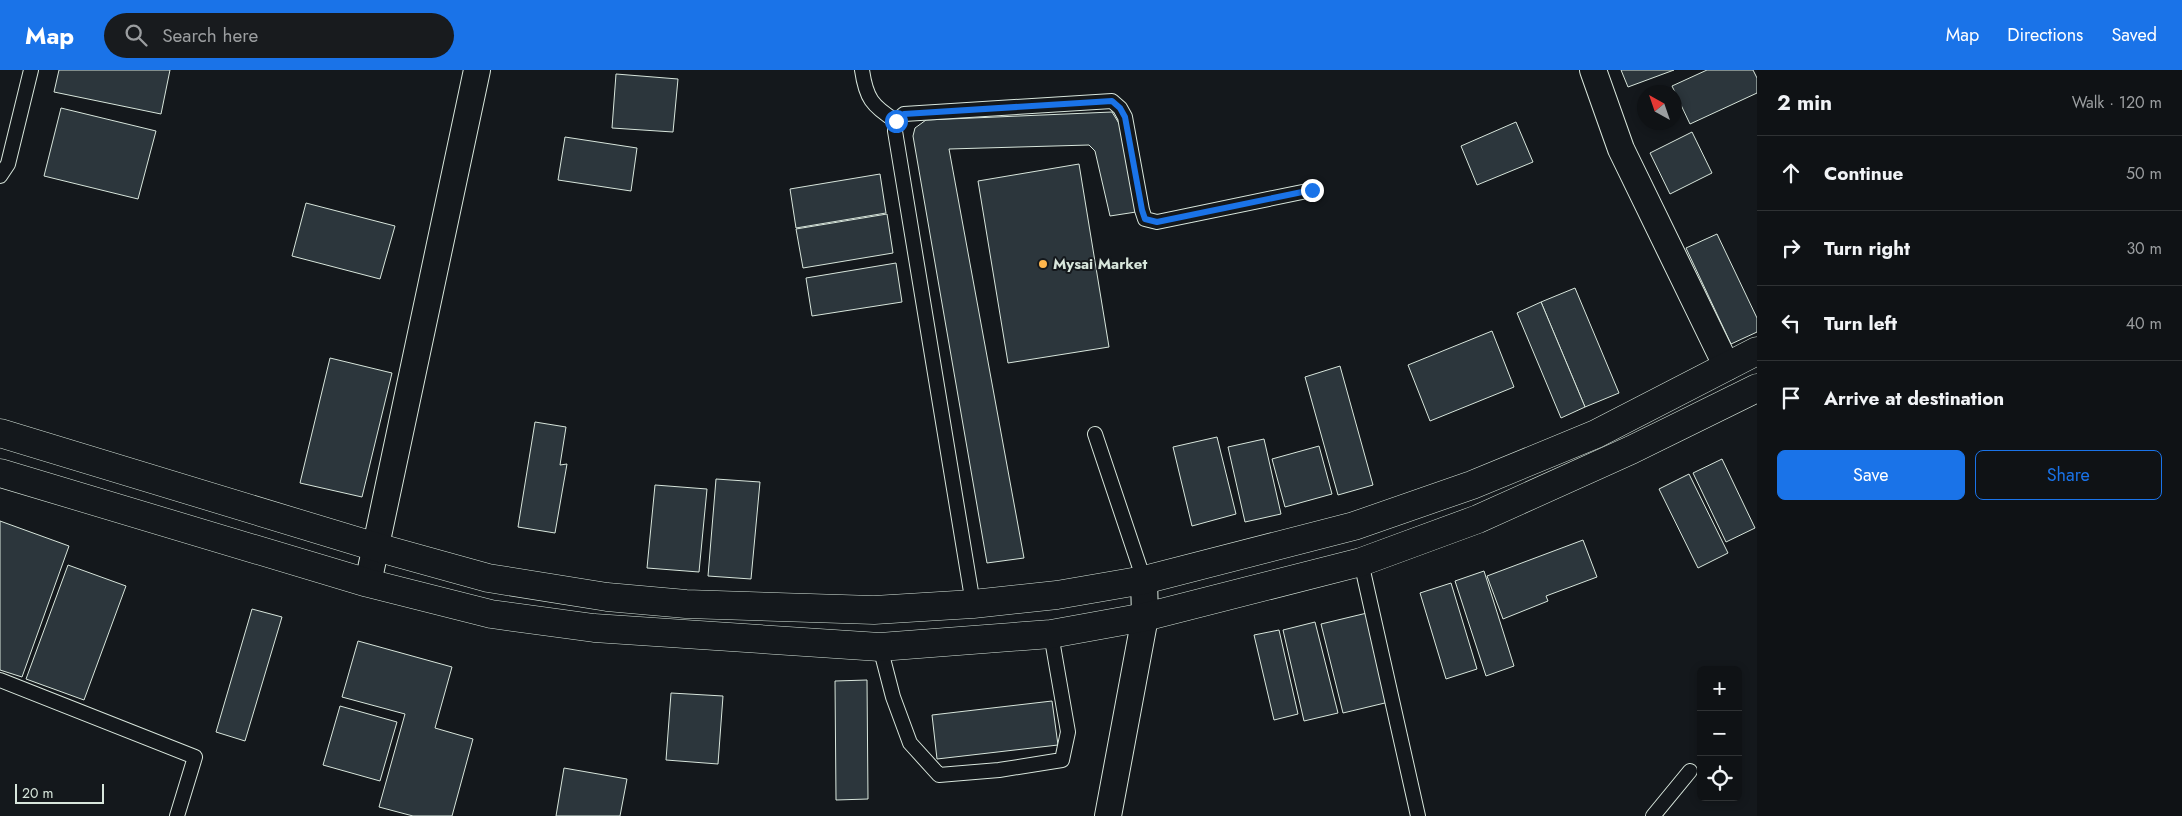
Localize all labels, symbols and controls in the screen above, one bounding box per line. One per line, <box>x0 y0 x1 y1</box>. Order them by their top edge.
search box <box>104 13 454 58</box>
text: Map <box>25 18 74 53</box>
icon: search <box>122 21 150 49</box>
text: Search here <box>162 22 258 49</box>
text: Map <box>1946 22 1979 48</box>
text: Directions <box>2007 22 2083 48</box>
text: Saved <box>2111 22 2157 48</box>
north arrow <box>1637 85 1682 130</box>
text: 2 min <box>1777 88 1832 118</box>
text: Walk · 120 m <box>2072 91 2162 114</box>
route start <box>885 110 908 133</box>
icon: ahead <box>1777 159 1805 187</box>
text: Continue <box>1824 160 1903 187</box>
text: 50 m <box>2126 162 2162 185</box>
route end <box>1301 179 1324 202</box>
icon: right <box>1777 234 1805 262</box>
text: Turn right <box>1824 235 1910 262</box>
text: 30 m <box>2126 237 2162 260</box>
place label: Mysai Market <box>1053 253 1147 275</box>
marker: Mysai Market <box>1037 258 1049 270</box>
icon: left <box>1777 309 1805 337</box>
text: Turn left <box>1824 310 1897 337</box>
text: 40 m <box>2126 312 2162 335</box>
icon: arrive <box>1777 384 1805 412</box>
text: Arrive at destination <box>1824 385 2004 412</box>
button: Save <box>1777 450 1965 500</box>
button: Share <box>1975 450 2162 500</box>
map controls <box>1697 666 1742 801</box>
button: + <box>1697 666 1742 711</box>
button: − <box>1697 711 1742 756</box>
button: locate <box>1697 756 1742 801</box>
scale bar <box>15 781 104 804</box>
text: 20 m <box>22 783 54 803</box>

